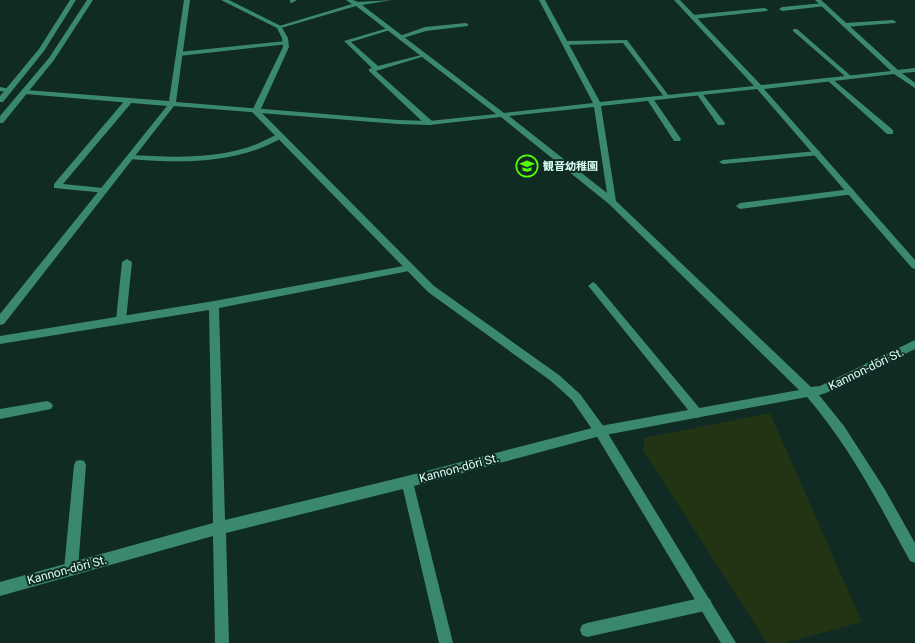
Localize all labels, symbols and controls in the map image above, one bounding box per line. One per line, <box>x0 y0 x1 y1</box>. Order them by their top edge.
school or university icon: 観音幼稚園 <box>515 154 539 178</box>
place label: 観音幼稚園 <box>543 160 598 173</box>
street label: Kannon-dōri St. <box>826 345 906 393</box>
street label: Kannon-dōri St. <box>418 451 500 485</box>
street label: Kannon-dōri St. <box>26 553 108 587</box>

